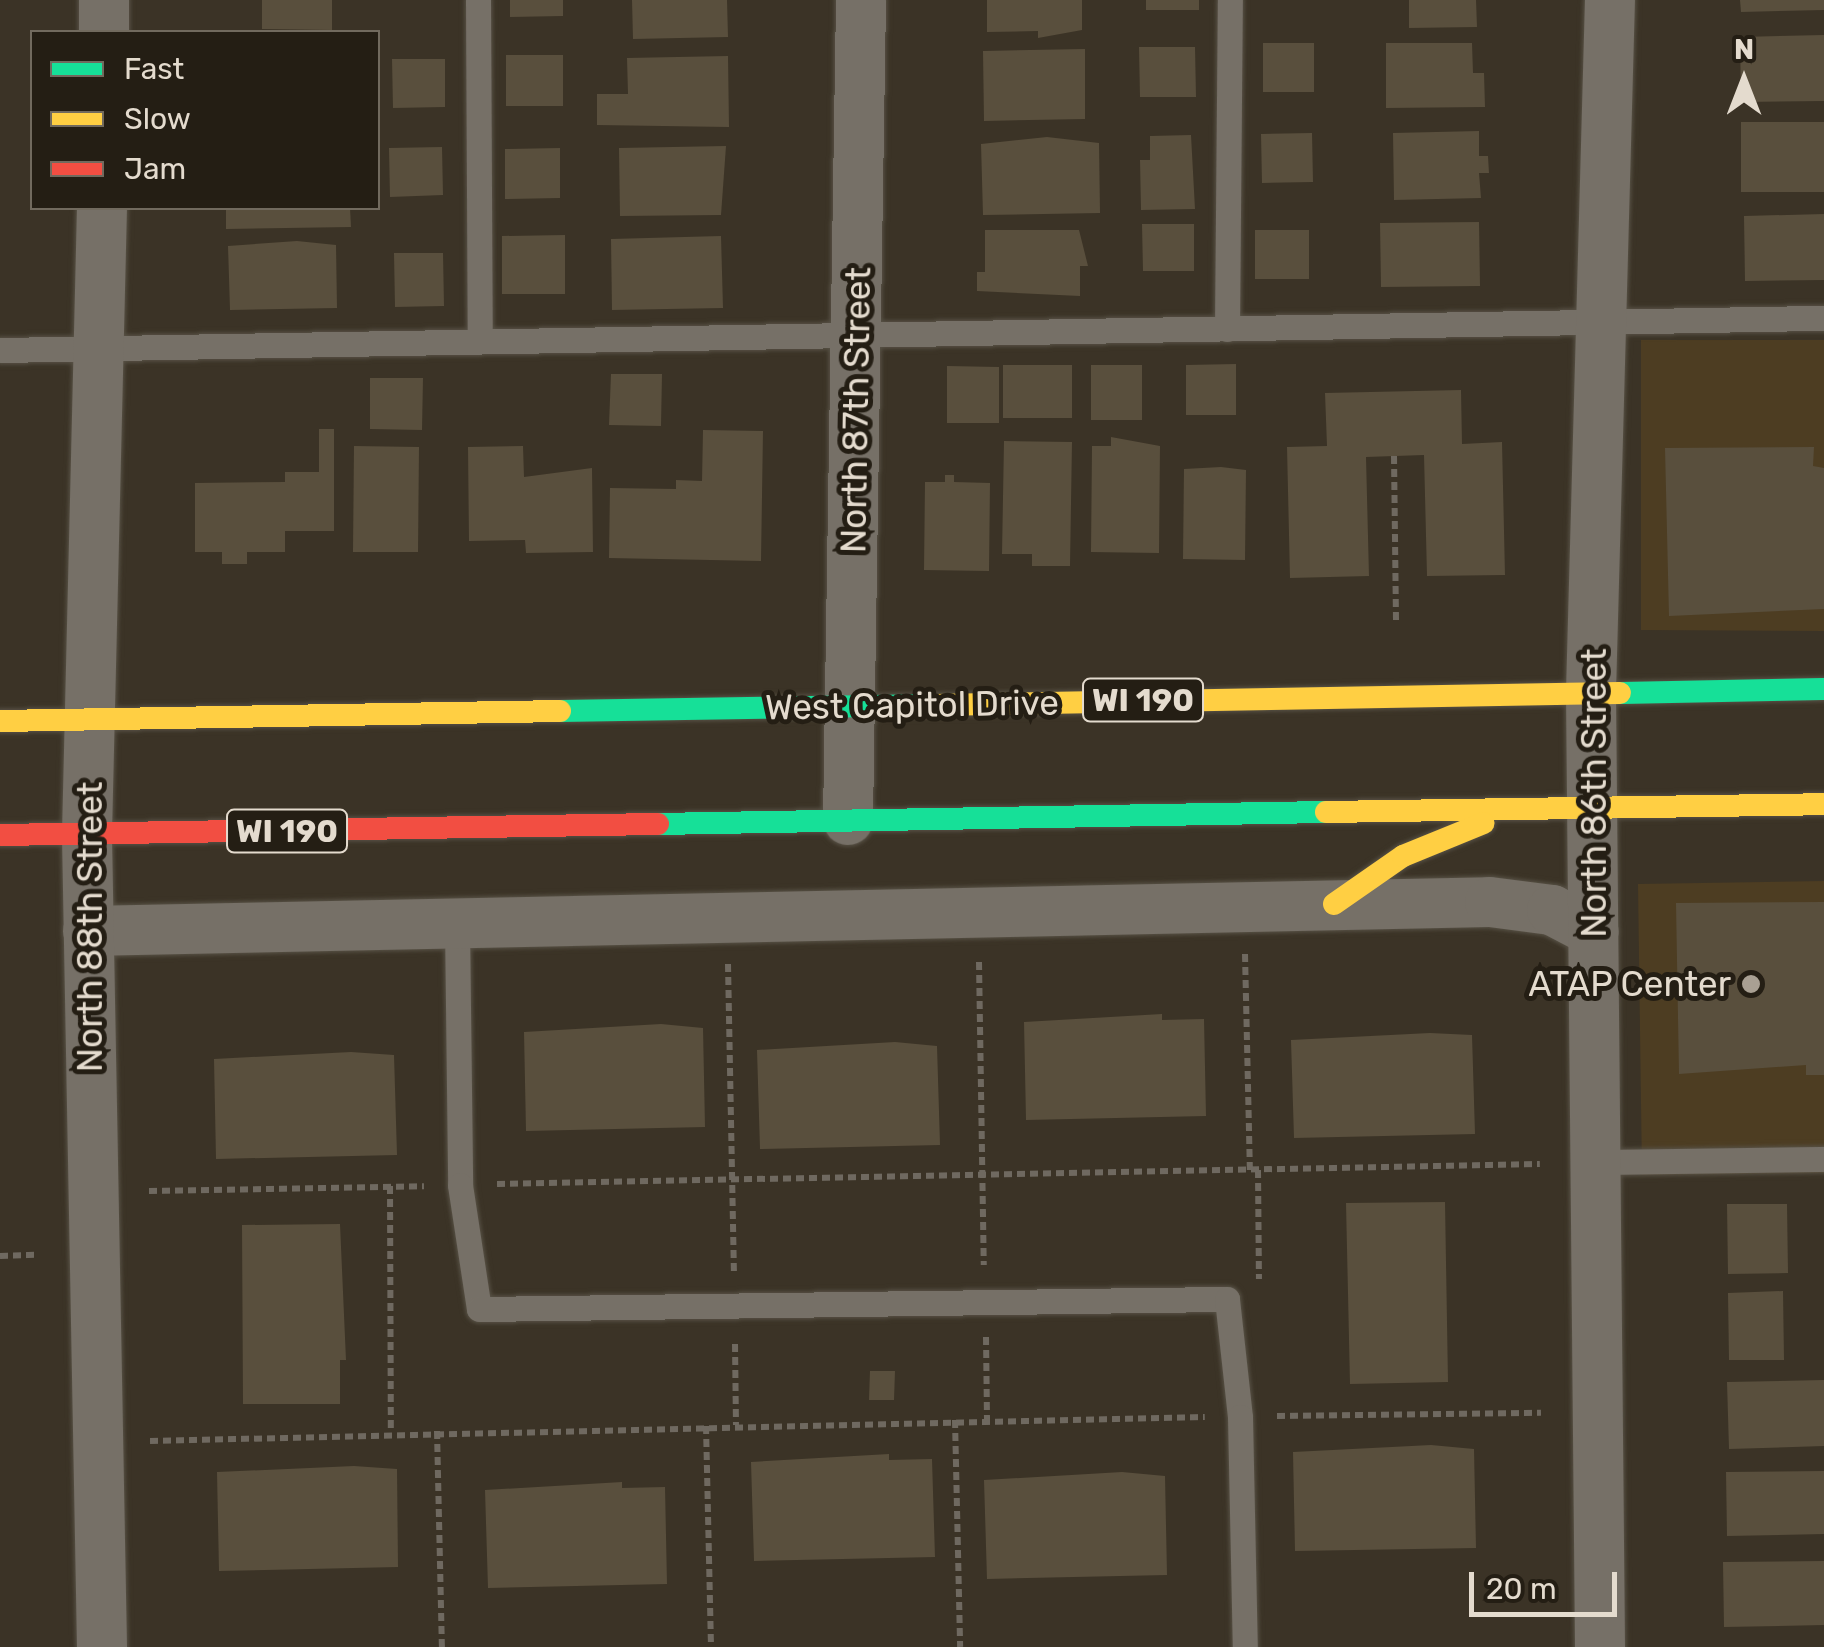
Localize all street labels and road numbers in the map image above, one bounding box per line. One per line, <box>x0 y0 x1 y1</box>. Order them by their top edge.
street label: North 87th Street <box>833 267 879 553</box>
street label: North 86th Street <box>1573 648 1615 938</box>
road number: WI 190 <box>1080 673 1206 727</box>
street label: West Capitol Drive <box>765 681 1059 729</box>
street label: North 88th Street <box>69 782 111 1072</box>
road number: WI 190 <box>224 804 350 858</box>

